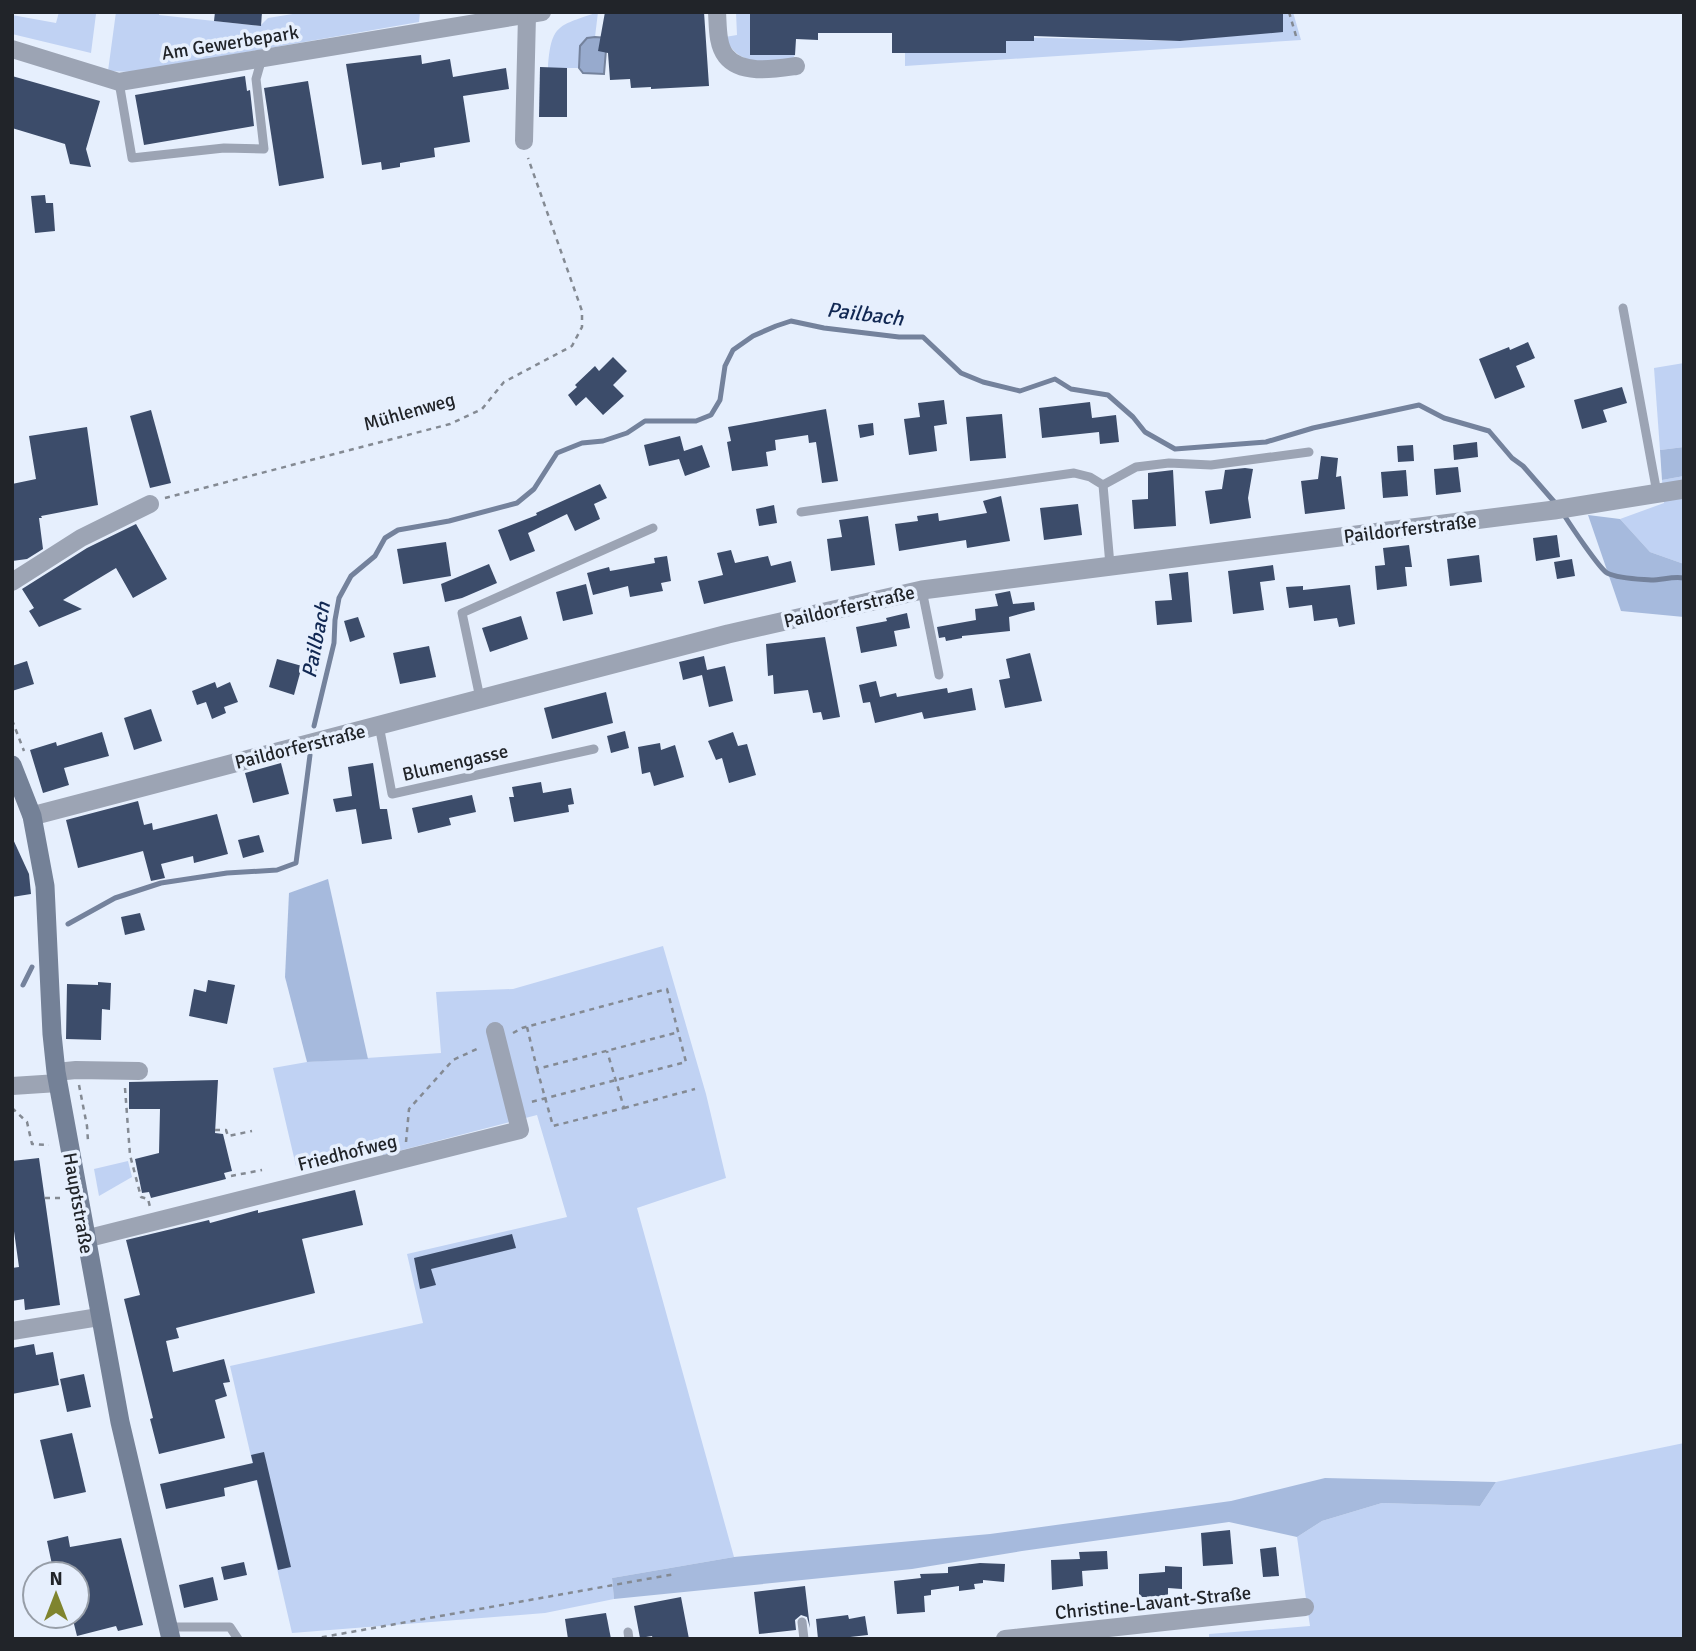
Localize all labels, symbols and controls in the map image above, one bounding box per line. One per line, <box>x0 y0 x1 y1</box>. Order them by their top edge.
street label: Am Gewerbepark <box>160 20 301 66</box>
water label: Pailbach <box>825 296 905 332</box>
street label: Mühlenweg <box>361 387 458 436</box>
street label: Paildorferstraße <box>1342 509 1478 549</box>
street label: Paildorferstraße <box>781 580 917 634</box>
water label: Pailbach <box>296 599 336 680</box>
street label: Paildorferstraße <box>232 719 368 775</box>
street label: Blumengasse <box>400 739 511 787</box>
street label: Friedhofweg <box>295 1129 399 1177</box>
street label: Hauptstraße <box>57 1151 99 1256</box>
north arrow <box>21 1560 91 1630</box>
text: N <box>49 1567 63 1591</box>
street label: Christine-Lavant-Straße <box>1054 1581 1252 1625</box>

